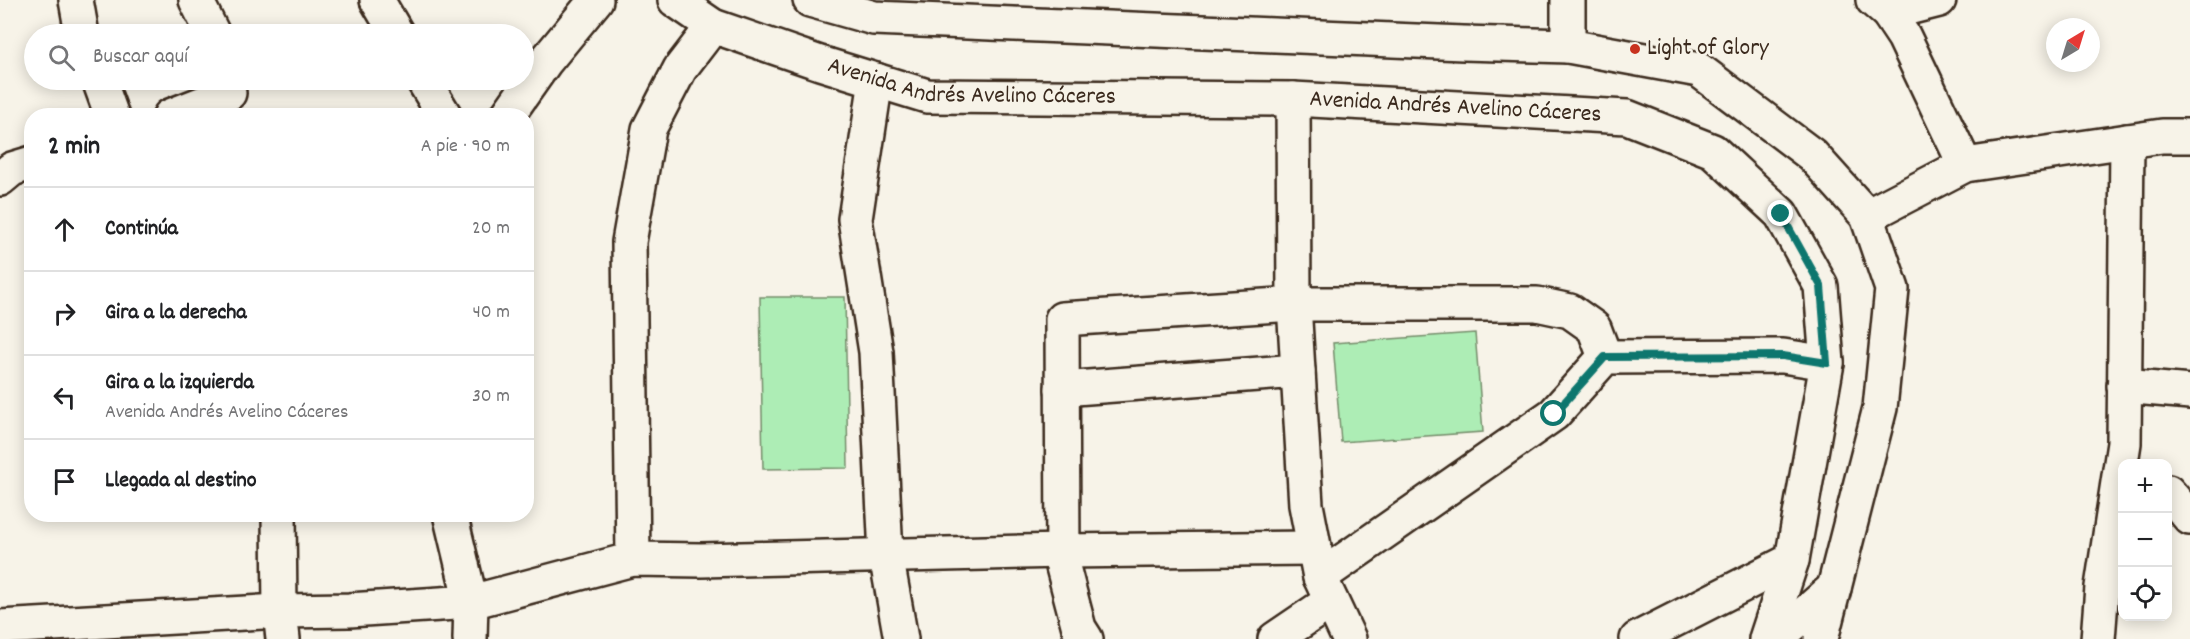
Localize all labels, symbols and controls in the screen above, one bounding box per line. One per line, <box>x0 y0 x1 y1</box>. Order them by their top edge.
north arrow <box>2046 18 2100 72</box>
search box <box>24 24 534 90</box>
place label: Light of Glory <box>1647 32 1770 66</box>
icon: search <box>45 41 78 74</box>
text: Buscar aquí <box>93 42 188 73</box>
marker: Light of Glory <box>1628 42 1642 56</box>
street label: Avenida Andrés Avelino Cáceres <box>823 49 1116 115</box>
street label: Avenida Andrés Avelino Cáceres <box>1309 83 1602 133</box>
text: 2 min <box>48 129 100 166</box>
text: A pie · 90 m <box>421 133 510 161</box>
route end <box>1767 200 1793 226</box>
icon: ahead <box>48 213 81 246</box>
text: Continúa <box>105 214 178 245</box>
text: 20 m <box>472 215 510 243</box>
icon: right <box>48 297 81 330</box>
text: Gira a la derecha <box>105 298 247 329</box>
text: 40 m <box>472 299 510 327</box>
text: Gira a la izquierda <box>105 368 254 399</box>
icon: left <box>48 381 81 414</box>
text: 30 m <box>472 383 510 411</box>
text: Avenida Andrés Avelino Cáceres <box>105 399 348 427</box>
route start <box>1540 400 1566 426</box>
map controls <box>2118 459 2172 621</box>
button: + <box>2118 459 2172 513</box>
icon: arrive <box>48 465 81 498</box>
text: Llegada al destino <box>105 466 257 497</box>
button: − <box>2118 513 2172 567</box>
button: locate <box>2118 567 2172 621</box>

